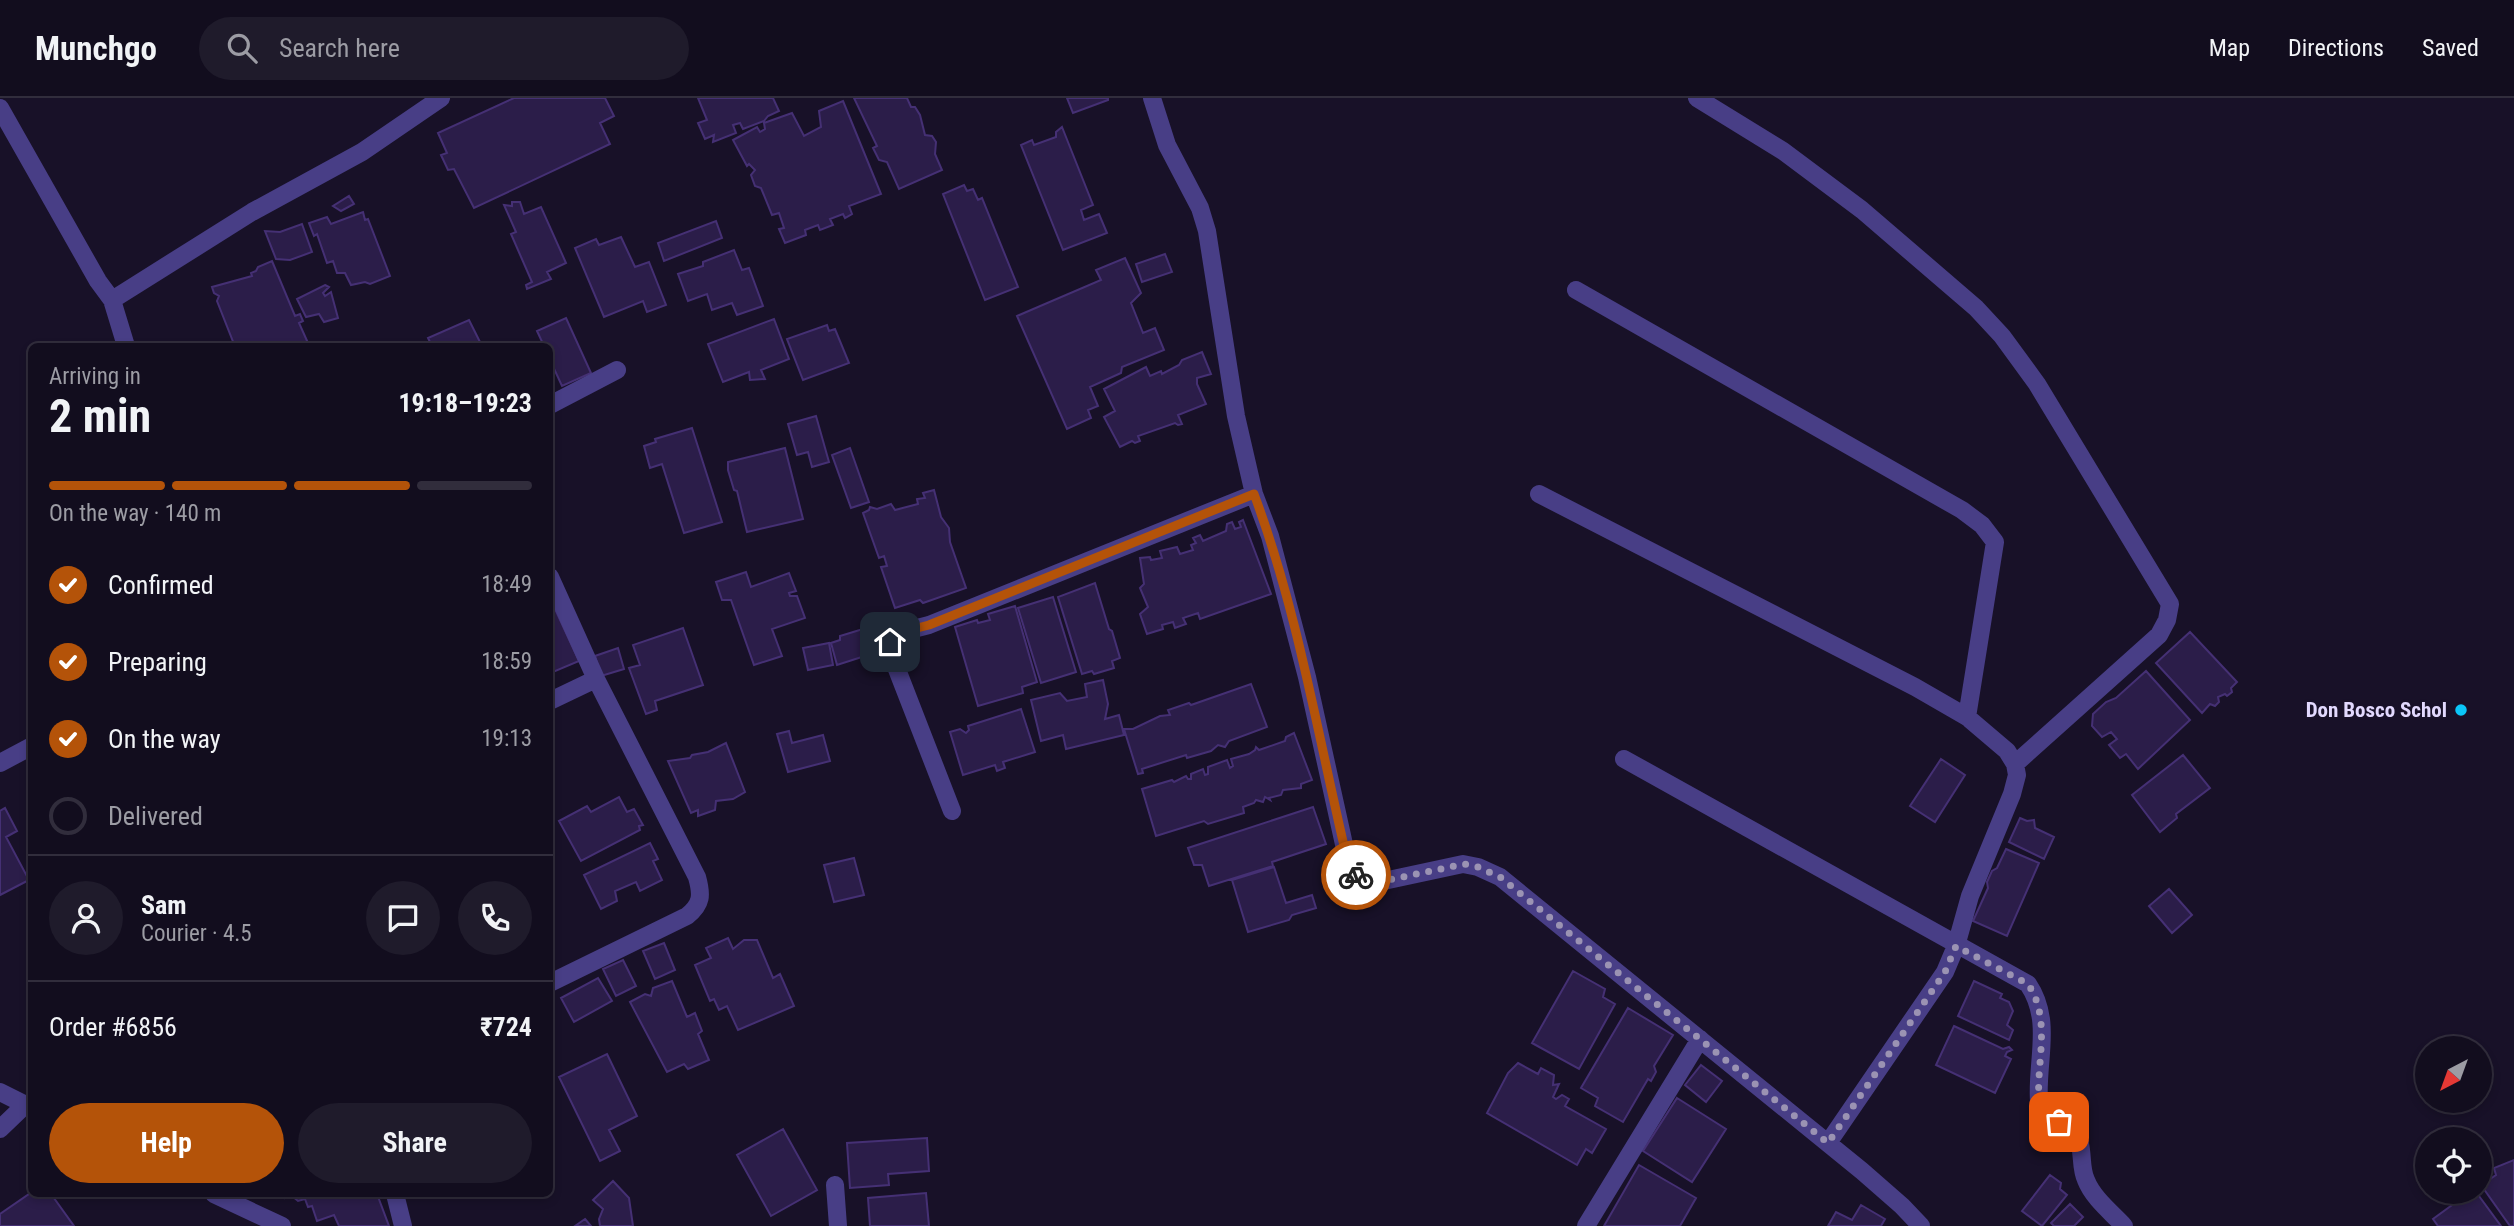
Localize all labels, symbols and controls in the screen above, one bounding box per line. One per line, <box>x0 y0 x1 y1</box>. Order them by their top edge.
search box <box>199 17 689 80</box>
text: Munchgo <box>35 29 157 68</box>
icon: search <box>223 29 261 67</box>
text: Search here <box>279 33 400 63</box>
text: Map <box>2209 34 2250 62</box>
text: Directions <box>2288 34 2384 62</box>
text: Saved <box>2422 34 2479 62</box>
text: Arriving in <box>49 363 141 390</box>
text: 19:18–19:23 <box>398 388 532 418</box>
text: 2 min <box>49 389 151 443</box>
text: On the way · 140 m <box>49 500 221 527</box>
icon: check <box>49 566 87 604</box>
text: Confirmed <box>108 570 214 600</box>
text: 18:49 <box>481 571 532 598</box>
pin <box>860 612 920 672</box>
icon: home <box>871 623 909 661</box>
icon: check <box>49 643 87 681</box>
text: Preparing <box>108 647 207 677</box>
text: 18:59 <box>481 648 532 675</box>
place label: Don Bosco Schol <box>2306 698 2447 722</box>
marker: Don Bosco Schol <box>2453 702 2469 718</box>
icon: check <box>49 720 87 758</box>
text: On the way <box>108 724 221 754</box>
text: 19:13 <box>481 725 532 752</box>
text: Delivered <box>108 801 203 831</box>
courier <box>1321 840 1391 910</box>
icon: bike <box>1337 856 1375 894</box>
button: person <box>49 881 123 955</box>
button: chat <box>366 881 440 955</box>
button: phone <box>458 881 532 955</box>
text: Sam <box>141 890 187 920</box>
text: Courier · 4.5 <box>141 920 252 947</box>
text: Order #6856 <box>49 1012 177 1042</box>
text: ₹724 <box>480 1012 532 1042</box>
north arrow <box>2415 1036 2492 1113</box>
map controls <box>2415 1036 2492 1204</box>
pin <box>2029 1092 2089 1152</box>
button: Help <box>49 1103 284 1183</box>
button: Share <box>298 1103 532 1183</box>
icon: bag <box>2040 1103 2078 1141</box>
button: locate <box>2415 1127 2492 1204</box>

